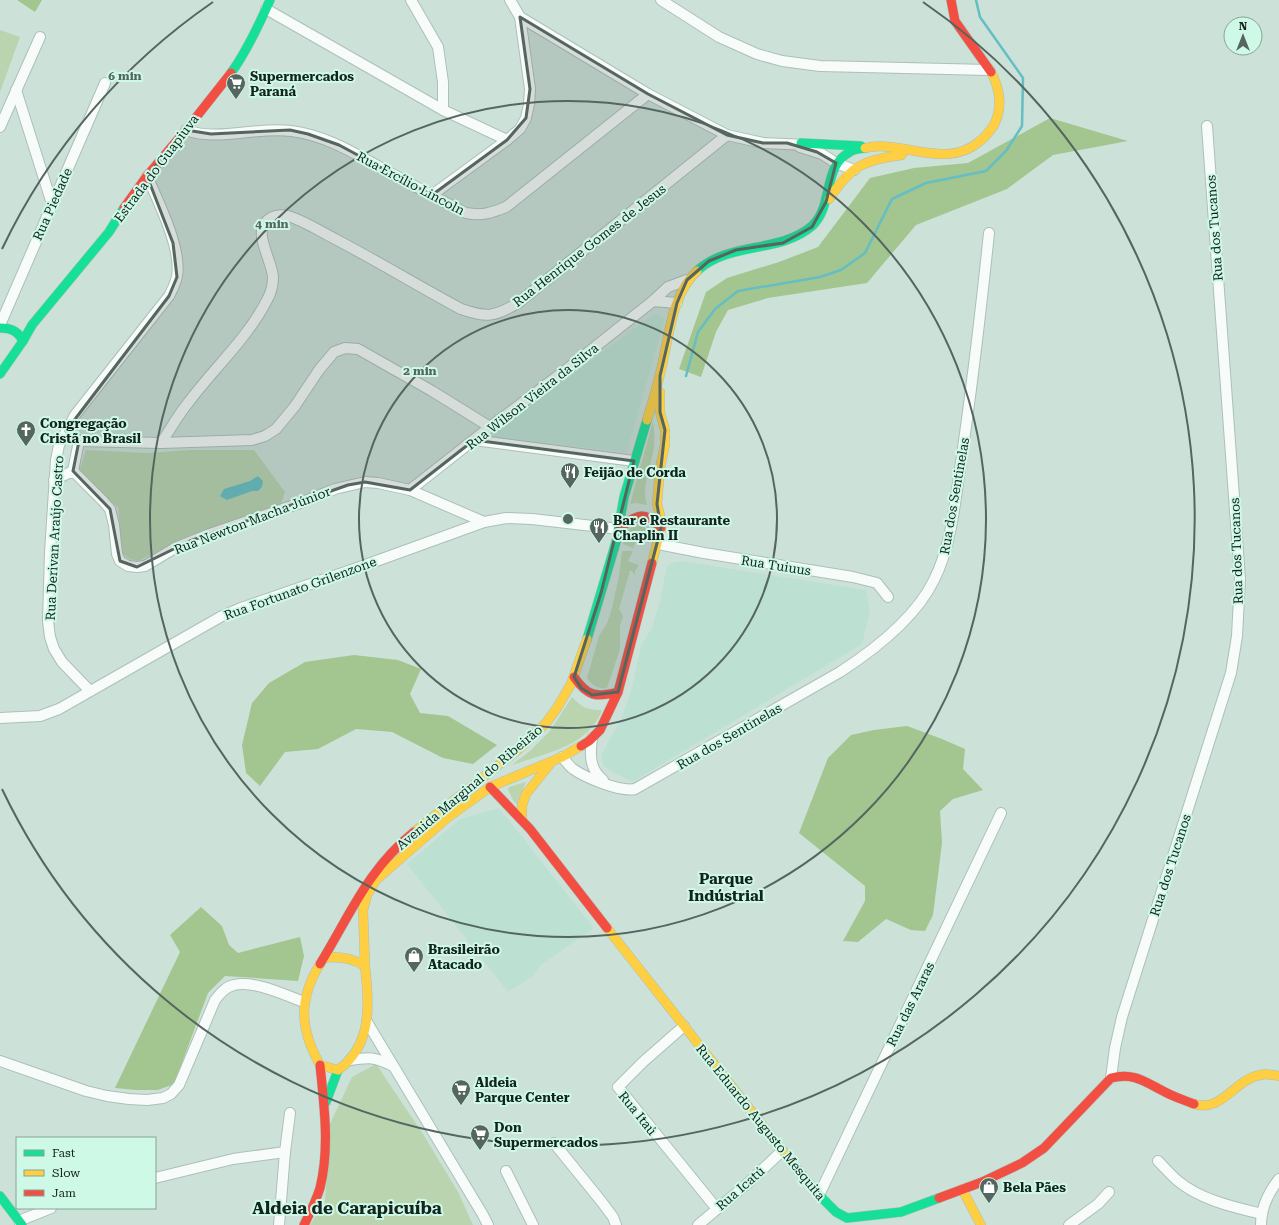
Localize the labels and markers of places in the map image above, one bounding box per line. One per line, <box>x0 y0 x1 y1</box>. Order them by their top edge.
place label: Supermercados Paraná <box>250 69 354 99</box>
supermarket icon: Supermercados Paraná <box>225 72 247 100</box>
place label: Congregação Cristã no Brasil <box>40 416 142 446</box>
church icon: Congregação Cristã no Brasil <box>15 419 37 447</box>
restaurant icon: Feijão de Corda <box>559 461 581 489</box>
place label: Feijão de Corda <box>584 465 686 480</box>
centre of rings <box>561 512 575 526</box>
place label: Bar e Restaurante Chaplin II <box>613 513 730 543</box>
restaurant icon: Bar e Restaurante Chaplin II <box>588 516 610 544</box>
place label: Brasileirão Atacado <box>428 942 500 972</box>
shop icon: Brasileirão Atacado <box>403 945 425 973</box>
place label: Aldeia Parque Center <box>475 1075 570 1105</box>
supermarket icon: Aldeia Parque Center <box>450 1078 472 1106</box>
place label: Don Supermercados <box>494 1120 598 1150</box>
supermarket icon: Don Supermercados <box>469 1123 491 1151</box>
shop icon: Bela Pães <box>978 1176 1000 1204</box>
place label: Bela Pães <box>1003 1180 1066 1195</box>

